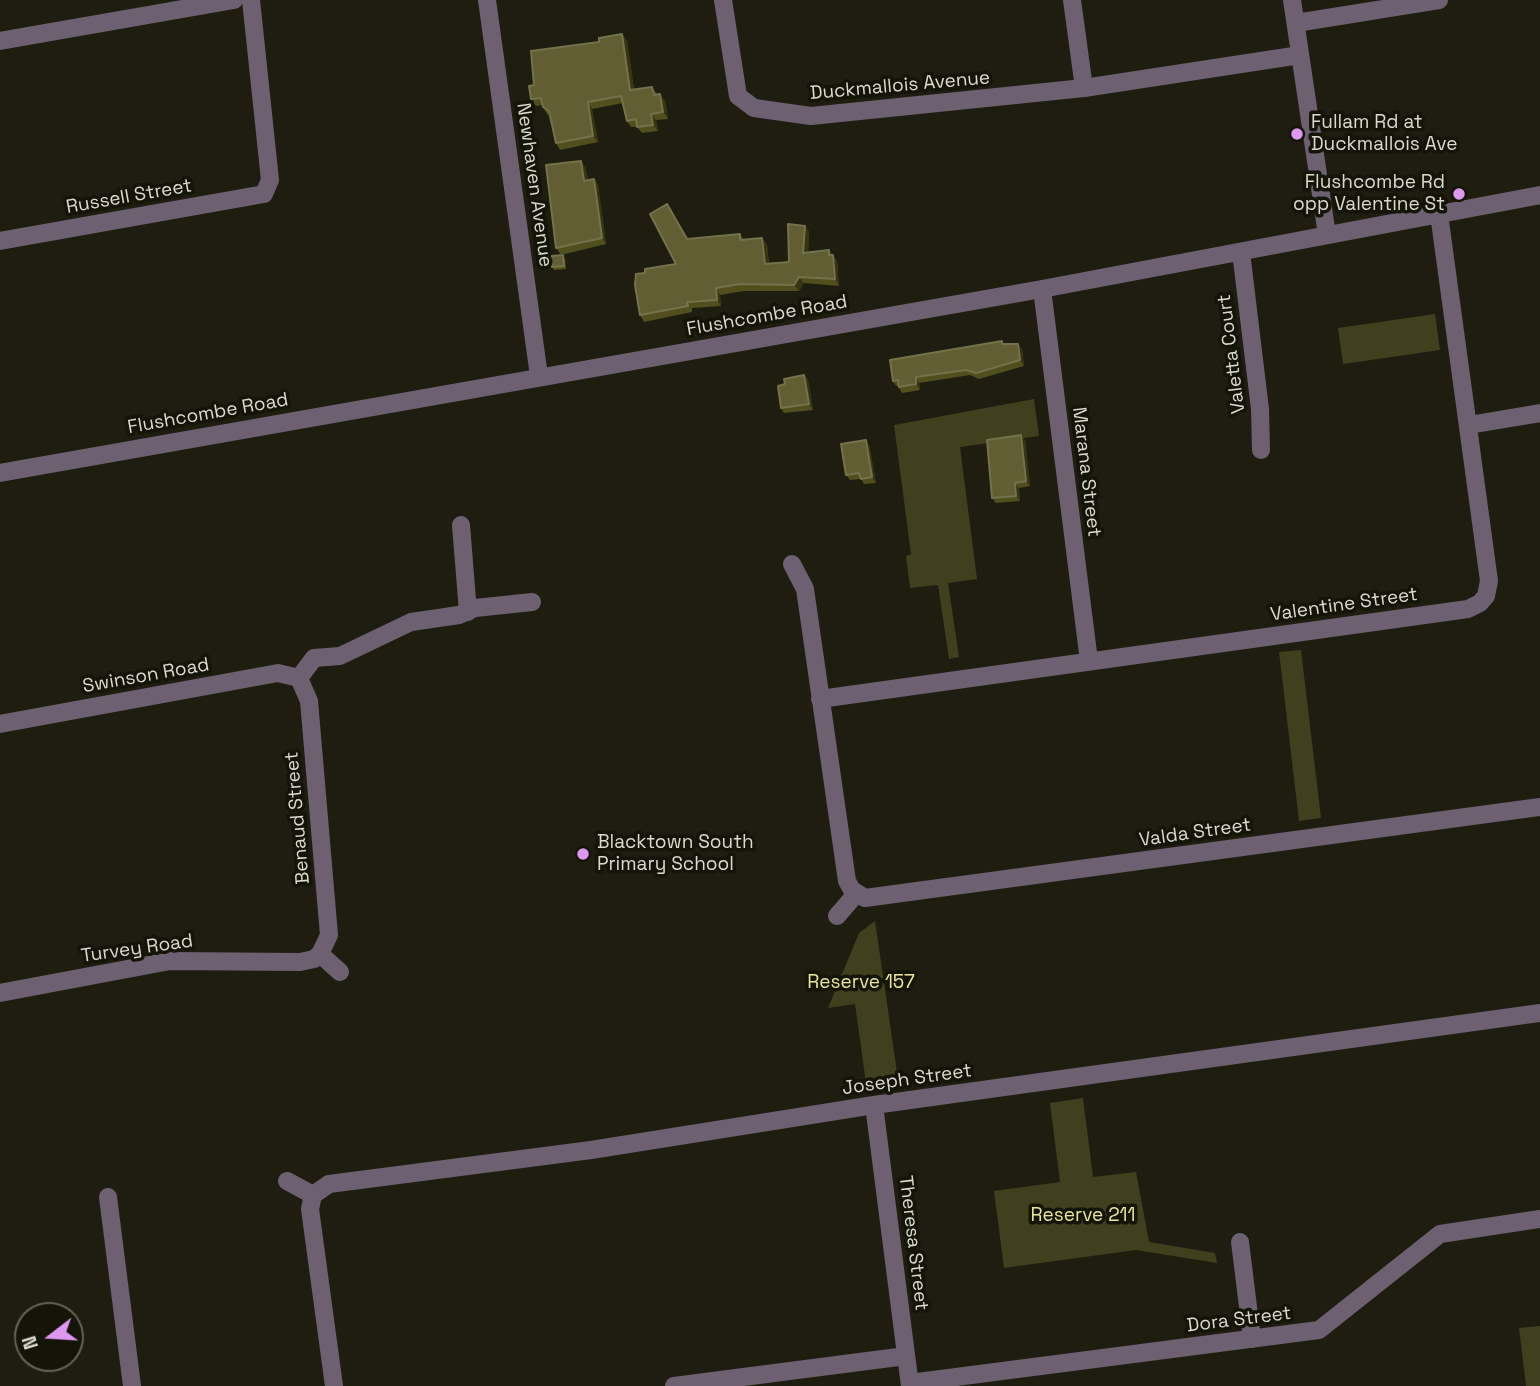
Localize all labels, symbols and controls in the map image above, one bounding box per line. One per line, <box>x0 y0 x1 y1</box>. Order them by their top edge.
street label: Duckmallois Avenue <box>809 67 991 105</box>
street label: Newhaven Avenue <box>511 101 557 269</box>
place label: Fullam Rd at Duckmallois Ave <box>1311 112 1457 156</box>
marker: Fullam Rd at Duckmallois Ave <box>1289 126 1305 142</box>
place label: Flushcombe Rd opp Valentine St <box>1293 172 1445 216</box>
street label: Russell Street <box>64 175 194 219</box>
marker: Flushcombe Rd opp Valentine St <box>1451 186 1467 202</box>
street label: Flushcombe Road <box>685 291 849 341</box>
street label: Valetta Court <box>1213 293 1251 415</box>
street label: Flushcombe Road <box>126 389 290 439</box>
street label: Marana Street <box>1067 406 1105 538</box>
street label: Valentine Street <box>1269 583 1419 627</box>
street label: Swinson Road <box>81 654 211 698</box>
street label: Benaud Street <box>281 751 315 885</box>
street label: Valda Street <box>1138 814 1252 852</box>
place label: Blacktown South Primary School <box>597 832 754 876</box>
marker: Blacktown South Primary School <box>575 846 591 862</box>
street label: Turvey Road <box>80 930 194 968</box>
park label: Reserve 157 <box>807 972 915 994</box>
street label: Joseph Street <box>841 1060 973 1100</box>
street label: Theresa Street <box>893 1174 933 1312</box>
park label: Reserve 211 <box>1031 1205 1135 1227</box>
north arrow <box>14 1302 84 1372</box>
street label: Dora Street <box>1185 1302 1293 1338</box>
text: N <box>17 1333 44 1352</box>

